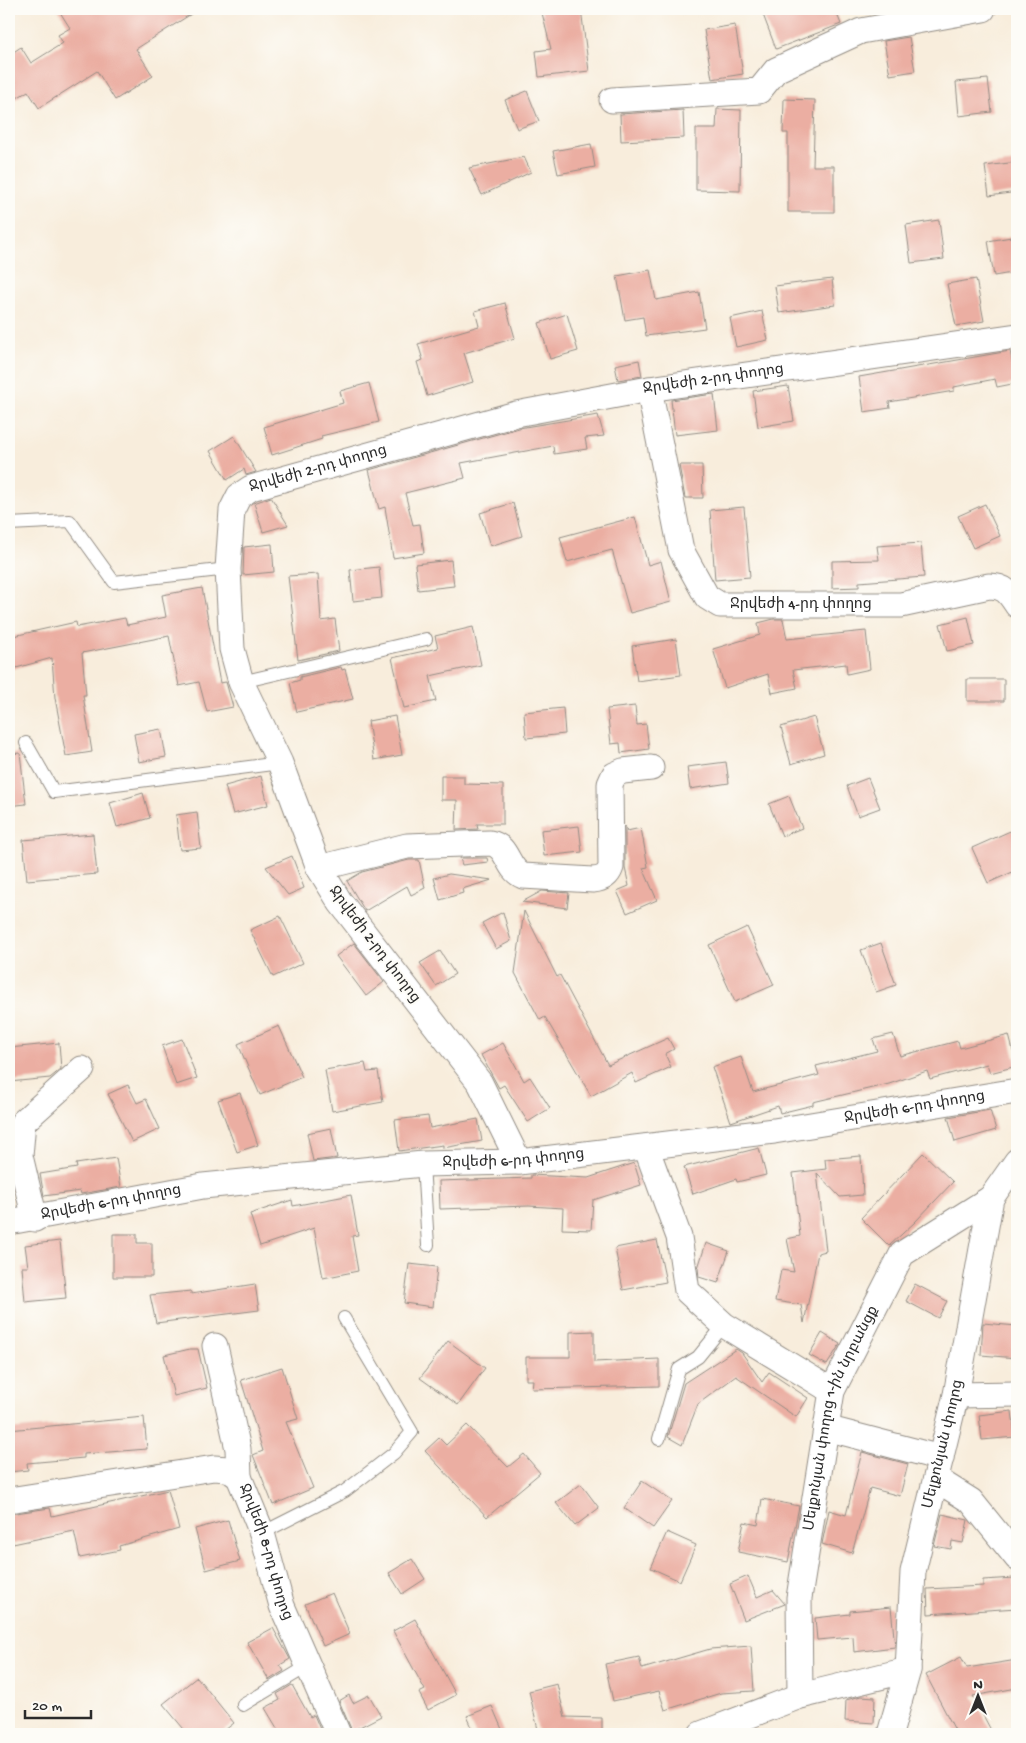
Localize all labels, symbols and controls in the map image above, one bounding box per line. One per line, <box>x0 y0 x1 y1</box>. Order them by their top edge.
street label: Ջրվեժի 2-րդ փողոց <box>642 361 785 399</box>
street label: Ջրվեժի 2-րդ փողոց <box>247 441 389 497</box>
street label: Ջրվեժի 4-րդ փողոց <box>730 596 872 614</box>
street label: Ջրվեժի 2-րդ փողոց <box>324 883 424 1007</box>
street label: Ջրվեժի 6-րդ փողոց <box>843 1087 986 1128</box>
street label: Ջրվեժի 6-րդ փողոց <box>442 1145 585 1173</box>
street label: Ջրվեժի 6-րդ փողոց <box>40 1181 183 1225</box>
street label: Մելքոնյան փողոց 1-ին նրբանցք <box>801 1303 883 1532</box>
street label: Մելքոնյան փողոց <box>920 1378 968 1511</box>
street label: Ջրվեժի 8-րդ փողոց <box>234 1481 296 1623</box>
north arrow <box>954 1670 1004 1720</box>
text: N <box>973 1677 983 1694</box>
scale bar <box>25 1688 91 1720</box>
text: 20 m <box>32 1698 62 1716</box>

